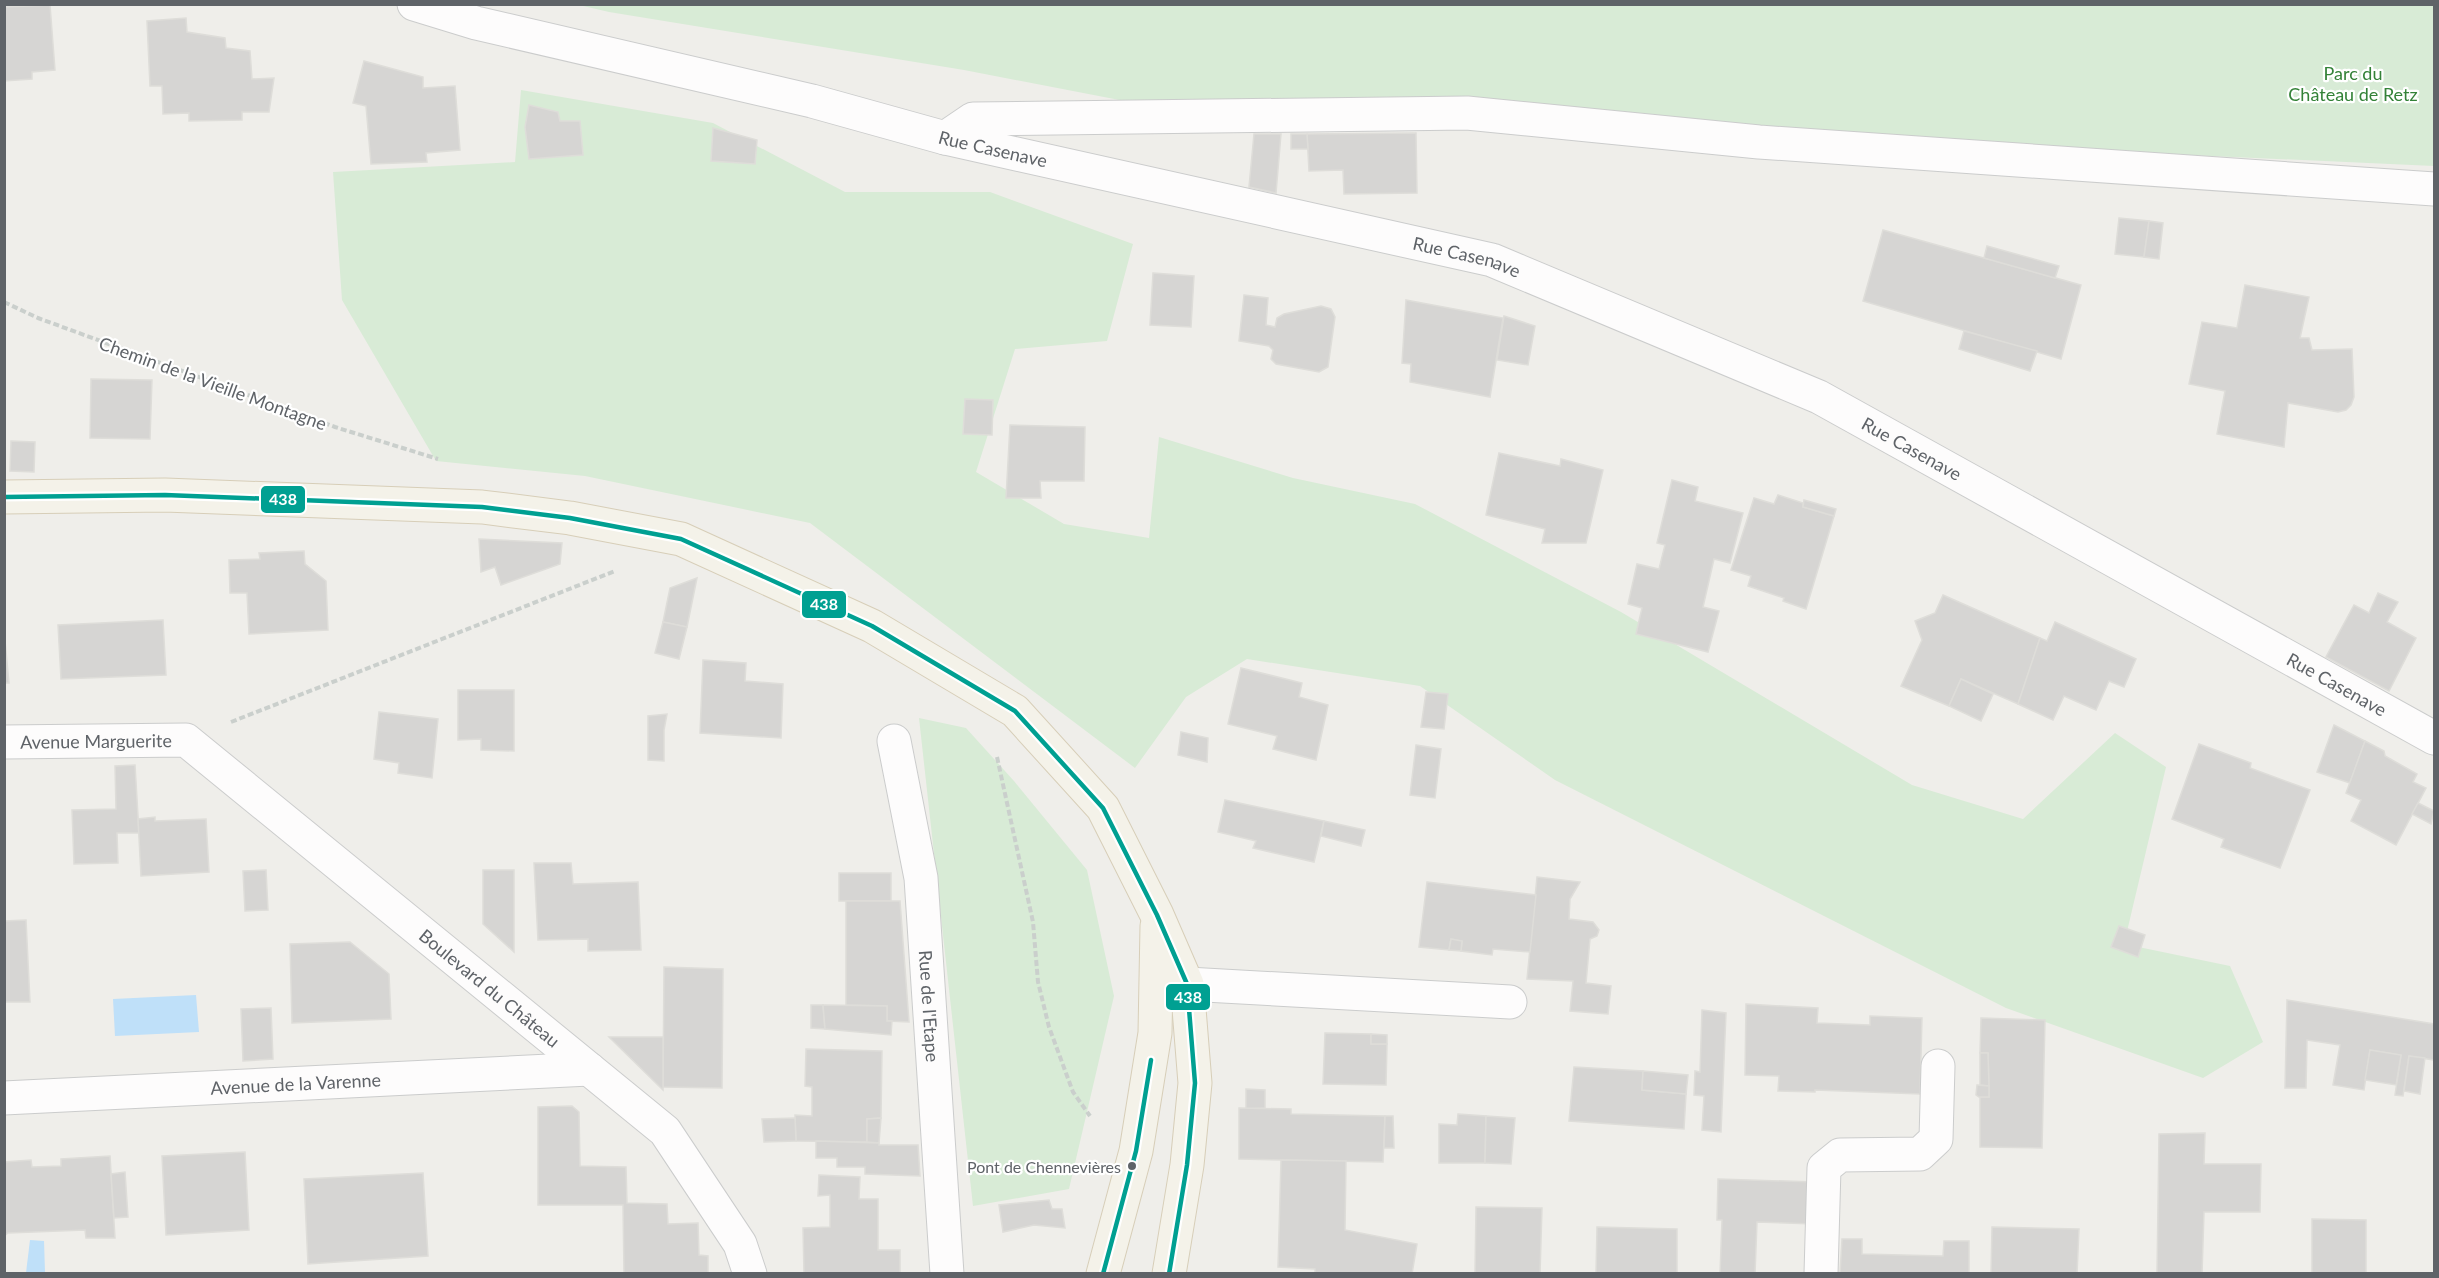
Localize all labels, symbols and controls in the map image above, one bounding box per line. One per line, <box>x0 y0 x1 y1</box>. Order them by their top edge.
park label: Parc du Château de Retz <box>2288 62 2418 105</box>
street label: Rue Casenave <box>936 126 1049 171</box>
street label: Rue Casenave <box>1411 232 1524 282</box>
street label: Chemin de la Vieille Montagne <box>96 332 330 434</box>
street label: Rue Casenave <box>1858 412 1966 485</box>
line badge: 438 <box>260 485 306 514</box>
text: 438 <box>269 489 297 508</box>
line badge: 438 <box>801 590 847 619</box>
text: 438 <box>810 594 838 613</box>
street label: Rue Casenave <box>2283 648 2391 721</box>
street label: Avenue Marguerite <box>20 729 172 753</box>
street label: Boulevard du Château <box>415 924 564 1052</box>
street label: Rue de l'Etape <box>915 949 944 1063</box>
line badge: 438 <box>1165 983 1211 1011</box>
text: 438 <box>1174 987 1202 1006</box>
street label: Avenue de la Varenne <box>210 1068 381 1099</box>
place label: Pont de Chennevières <box>967 1157 1121 1176</box>
marker: Pont de Chennevières <box>1126 1160 1138 1172</box>

